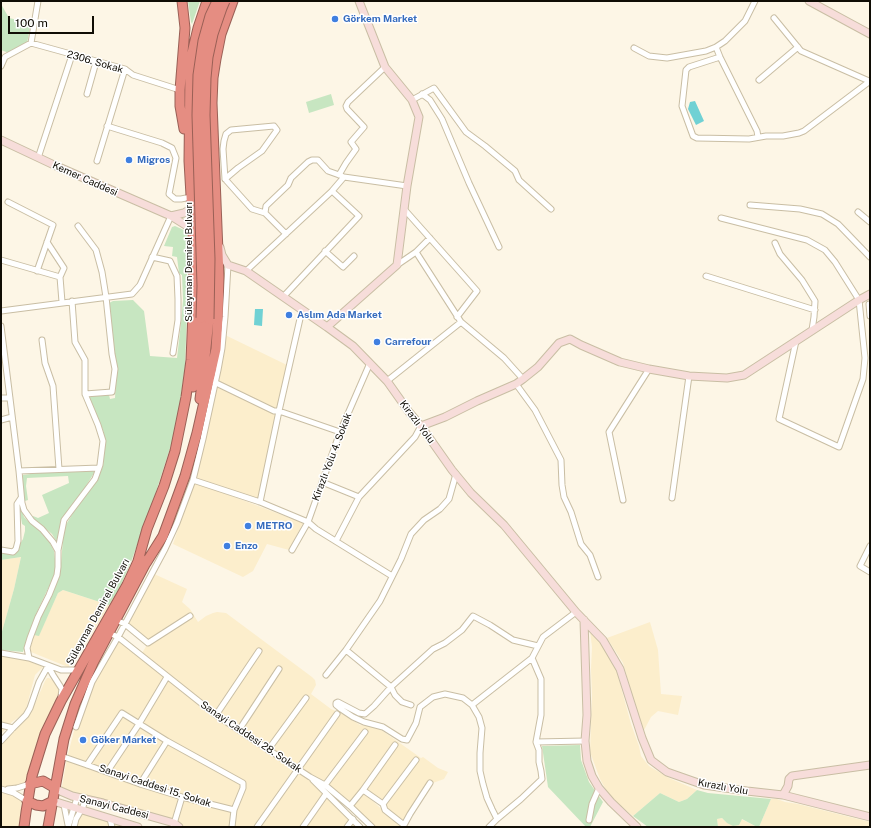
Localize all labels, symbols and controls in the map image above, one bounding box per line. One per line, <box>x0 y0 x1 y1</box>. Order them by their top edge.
scale bar <box>10 8 96 34</box>
place label: Görkem Market <box>343 13 417 25</box>
marker: Görkem Market <box>330 14 340 24</box>
text: 100 m <box>15 16 48 30</box>
street label: 2306. Sokak <box>65 48 125 76</box>
place label: Migros <box>137 154 170 166</box>
marker: Migros <box>124 155 134 165</box>
street label: Kemer Caddesi <box>50 159 120 199</box>
street label: Süleyman Demirel Bulvarı <box>183 202 195 322</box>
place label: Aslım Ada Market <box>297 309 382 321</box>
marker: Aslım Ada Market <box>284 310 294 320</box>
place label: Carrefour <box>385 336 431 348</box>
marker: Carrefour <box>372 337 382 347</box>
street label: Kirazlı Yolu <box>397 398 437 446</box>
street label: Kirazlı Yolu 4. Sokak <box>310 411 354 503</box>
place label: METRO <box>256 520 292 532</box>
marker: METRO <box>243 521 253 531</box>
place label: Enzo <box>235 540 258 552</box>
marker: Enzo <box>222 541 232 551</box>
street label: Süleyman Demirel Bulvarı <box>64 557 132 667</box>
street label: Sanayi Caddesi 28. Sokak <box>198 699 304 775</box>
place label: Göker Market <box>91 734 156 746</box>
marker: Göker Market <box>78 735 88 745</box>
street label: Sanayi Caddesi 15. Sokak <box>97 762 213 810</box>
street label: Kırazlı Yolu <box>697 777 749 797</box>
street label: Sanayi Caddesi <box>78 793 150 821</box>

